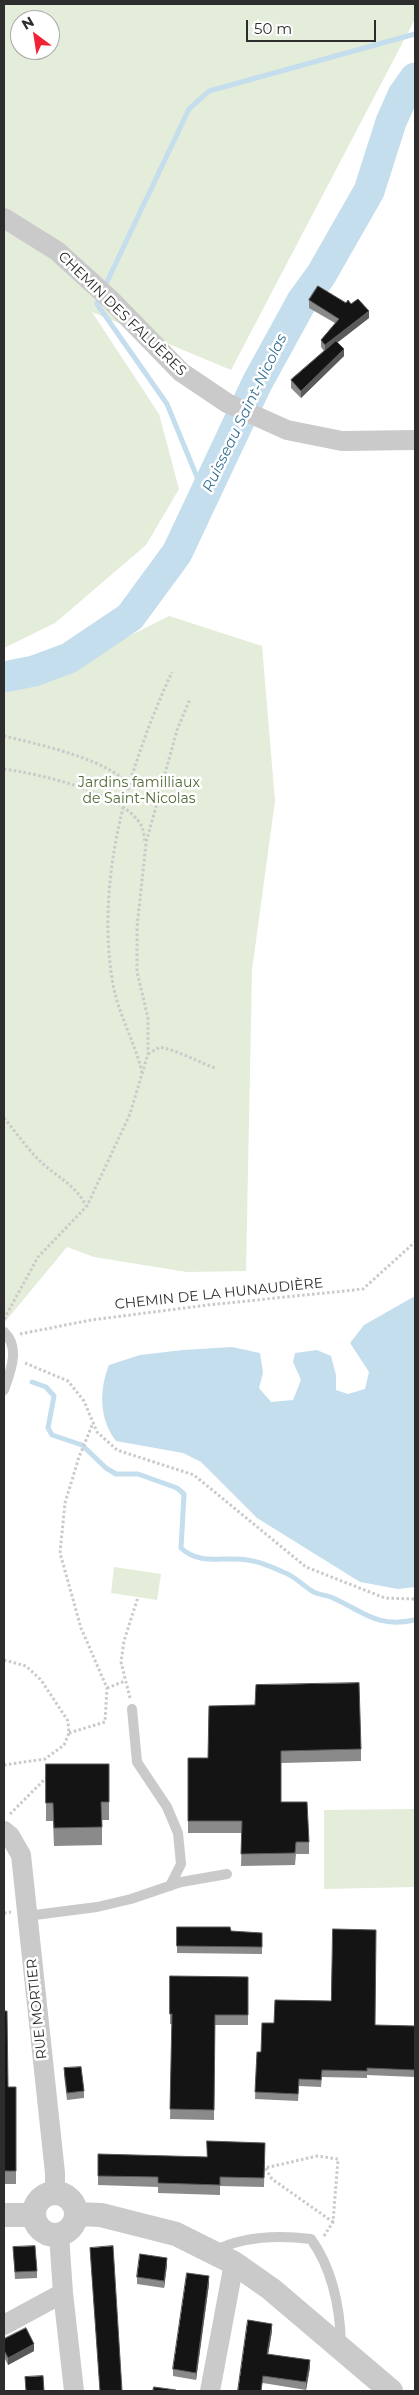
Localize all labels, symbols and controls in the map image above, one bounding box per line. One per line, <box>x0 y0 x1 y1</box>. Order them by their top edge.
north arrow <box>10 10 60 60</box>
scale bar <box>249 10 379 42</box>
text: N <box>18 12 37 34</box>
text: 50 m <box>254 19 292 38</box>
street label: CHEMIN DES FALUÈRES <box>54 248 190 380</box>
water label: Ruisseau Saint-Nicolas <box>199 331 291 495</box>
park label: Jardins familliaux de Saint-Nicolas <box>78 775 200 808</box>
street label: CHEMIN DE LA HUNAUDIÈRE <box>114 1275 324 1313</box>
street label: RUE MORTIER <box>23 1958 51 2060</box>

